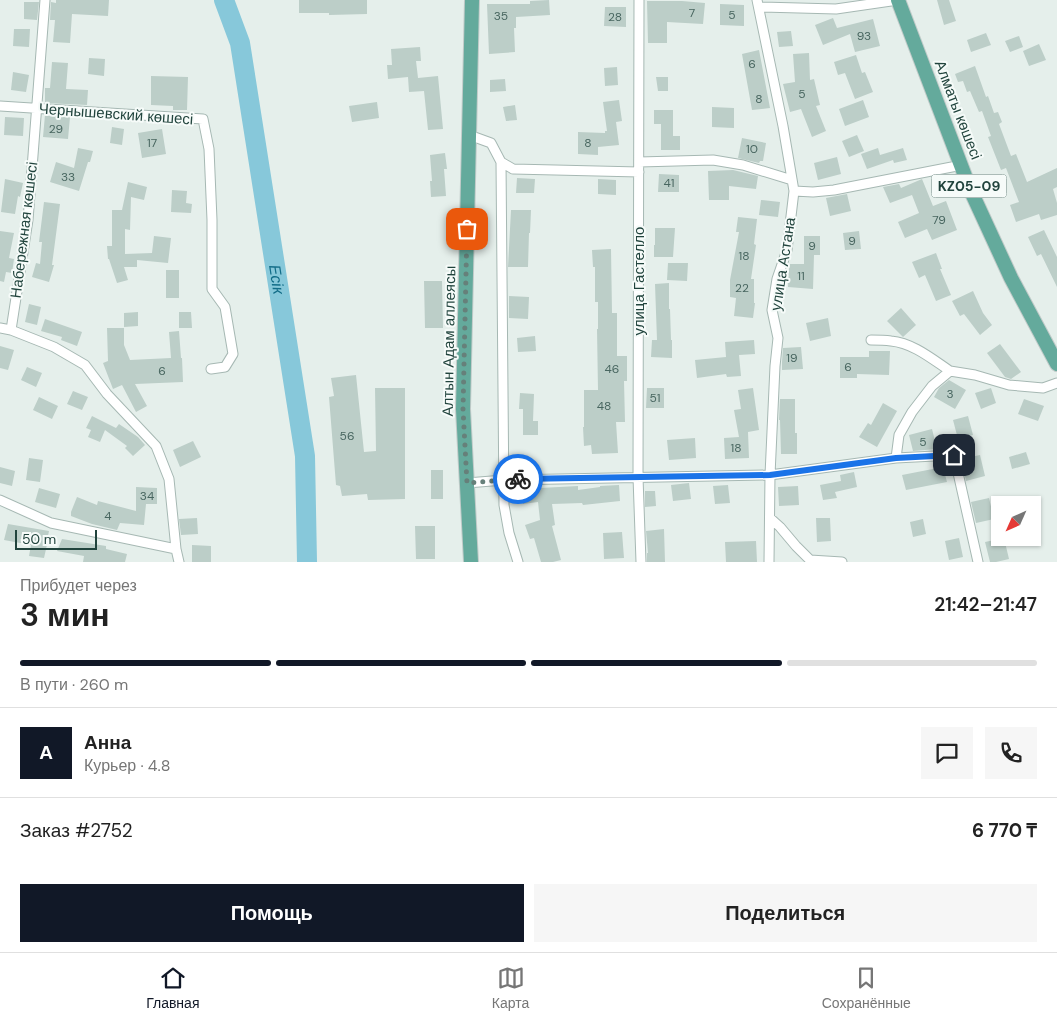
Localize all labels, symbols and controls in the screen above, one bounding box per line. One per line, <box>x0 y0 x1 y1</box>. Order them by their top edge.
house number: 7 <box>689 5 695 21</box>
house number: 5 <box>728 7 736 23</box>
house number: 35 <box>494 8 508 24</box>
house number: 28 <box>608 9 622 25</box>
house number: 93 <box>857 28 871 44</box>
house number: 6 <box>748 56 756 72</box>
street label: Алматы көшесі <box>930 57 986 163</box>
house number: 5 <box>798 86 806 102</box>
house number: 8 <box>755 91 763 107</box>
street label: Чернышевский көшесі <box>38 99 194 129</box>
house number: 29 <box>49 121 63 137</box>
house number: 17 <box>147 135 157 151</box>
house number: 8 <box>584 135 592 151</box>
house number: 10 <box>746 141 758 157</box>
street label: Набережная көшесі <box>6 161 42 299</box>
house number: 33 <box>61 169 75 185</box>
house number: 41 <box>663 175 675 191</box>
road number: KZ05-09 <box>932 175 1006 198</box>
pin <box>446 208 488 250</box>
house number: 79 <box>932 212 946 228</box>
icon: bag <box>453 215 481 243</box>
street label: улица Астана <box>766 215 800 312</box>
street label: улица Гастелло <box>629 227 649 335</box>
house number: 9 <box>848 233 856 249</box>
house number: 9 <box>808 238 816 254</box>
house number: 18 <box>738 248 750 264</box>
water label: Есік <box>264 263 290 297</box>
street label: Алтын Адам аллеясы <box>438 265 460 417</box>
house number: 11 <box>797 268 805 284</box>
house number: 22 <box>735 280 749 296</box>
house number: 19 <box>786 350 798 366</box>
house number: 6 <box>844 359 852 375</box>
house number: 46 <box>605 361 619 377</box>
house number: 6 <box>158 363 166 379</box>
house number: 3 <box>946 386 954 402</box>
house number: 51 <box>649 390 661 406</box>
house number: 48 <box>597 398 611 414</box>
house number: 56 <box>340 428 354 444</box>
house number: 5 <box>919 434 927 450</box>
pin <box>933 434 975 476</box>
house number: 18 <box>730 440 742 456</box>
icon: home <box>940 441 968 469</box>
courier <box>493 454 543 504</box>
icon: bike <box>504 465 532 493</box>
house number: 34 <box>140 488 154 504</box>
north arrow <box>991 496 1041 546</box>
map controls <box>991 496 1041 546</box>
house number: 4 <box>104 508 112 524</box>
scale bar <box>15 527 98 550</box>
text: 50 m <box>22 530 56 548</box>
text: Прибудет через <box>20 575 137 596</box>
text: 21:42–21:47 <box>934 592 1037 617</box>
text: 3 мин <box>20 594 110 636</box>
text: В пути · 260 m <box>20 674 128 695</box>
button: chat <box>921 727 973 779</box>
button: phone <box>985 727 1037 779</box>
text: Анна <box>84 730 131 755</box>
text: А <box>39 740 53 765</box>
text: Курьер · 4.8 <box>84 755 170 776</box>
text: Заказ #2752 <box>20 818 133 843</box>
text: 6 770 ₸ <box>972 818 1037 843</box>
button: Помощь <box>20 884 524 942</box>
button: Поделиться <box>534 884 1037 942</box>
tab: Главная <box>146 964 199 1012</box>
tab: Карта <box>492 964 529 1012</box>
tab: Сохранённые <box>822 964 911 1012</box>

